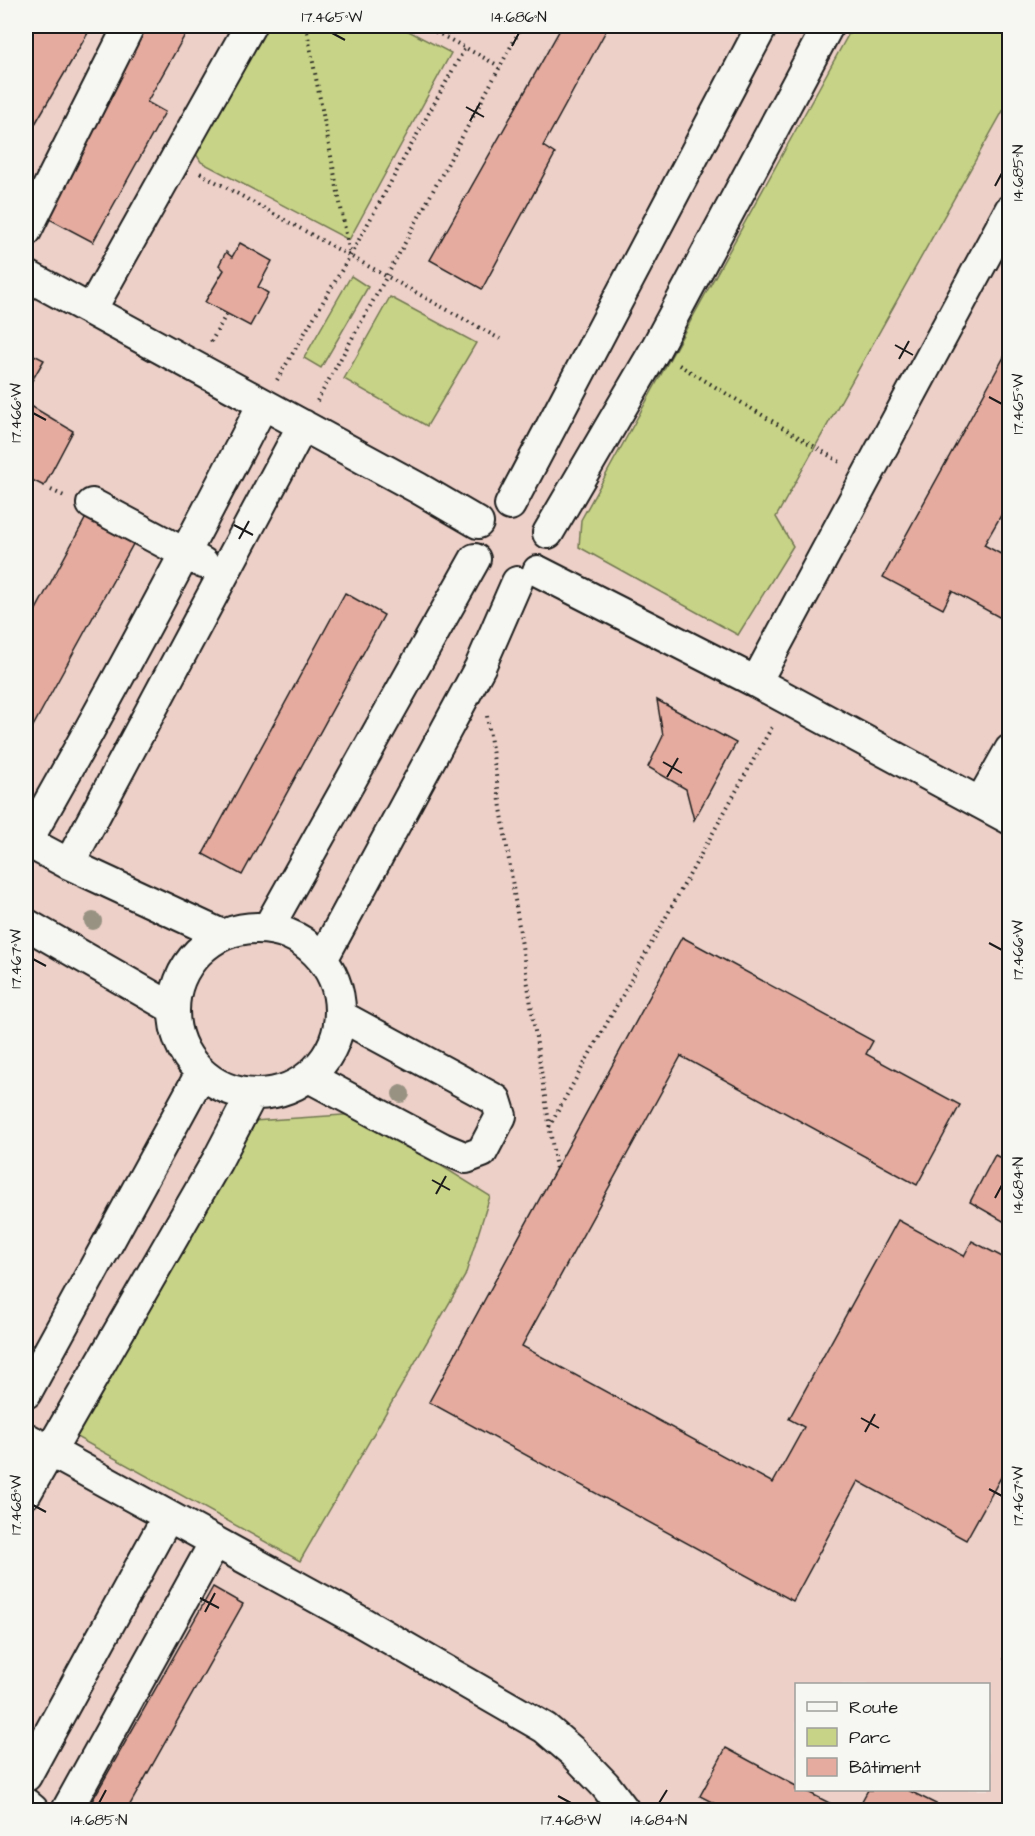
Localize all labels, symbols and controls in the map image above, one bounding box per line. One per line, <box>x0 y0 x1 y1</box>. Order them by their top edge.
text: 17.465°W <box>302 7 362 28</box>
text: 14.686°N <box>491 7 547 28</box>
text: 14.685°N <box>1008 145 1029 201</box>
text: 17.465°W <box>1008 374 1029 434</box>
text: 17.466°W <box>6 383 27 443</box>
text: 17.466°W <box>1008 920 1029 980</box>
text: 17.467°W <box>6 929 27 989</box>
text: 14.684°N <box>1008 1157 1029 1213</box>
text: 17.467°W <box>1008 1466 1029 1526</box>
text: 17.468°W <box>6 1475 27 1535</box>
legend <box>795 1683 990 1791</box>
text: Route <box>849 1695 898 1720</box>
text: Parc <box>849 1725 891 1750</box>
text: Bâtiment <box>849 1755 922 1780</box>
text: 14.685°N <box>71 1810 127 1831</box>
text: 17.468°W <box>541 1810 601 1831</box>
text: 14.684°N <box>631 1810 687 1831</box>

